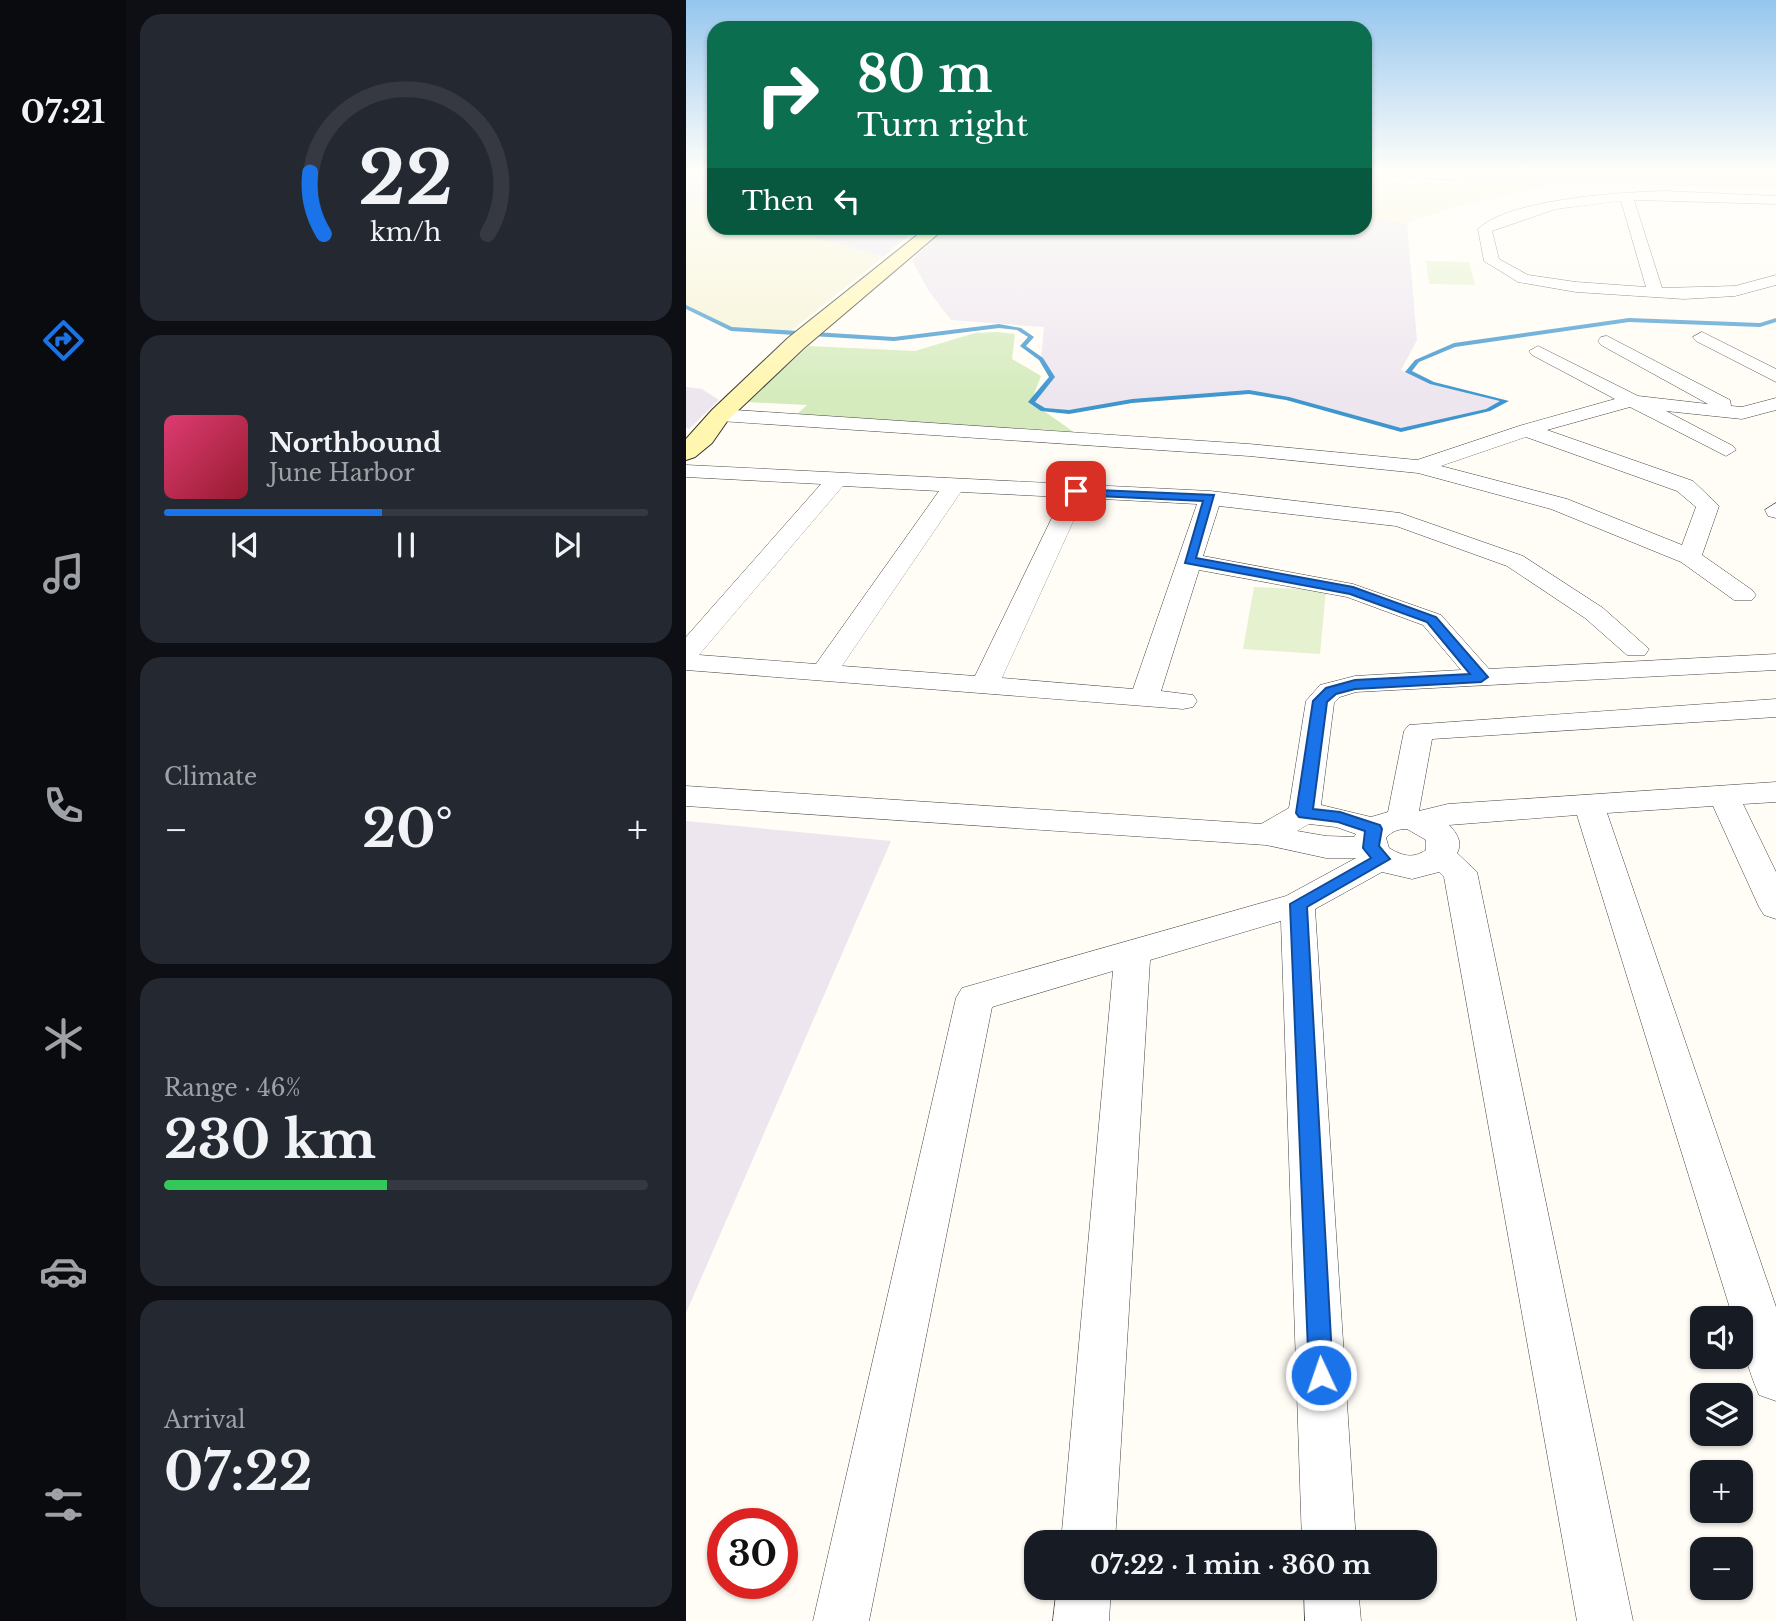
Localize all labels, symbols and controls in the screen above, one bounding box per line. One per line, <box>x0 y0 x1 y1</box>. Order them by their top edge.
text: 80 m <box>857 44 992 105</box>
icon: right <box>742 49 833 140</box>
text: 07:21 <box>21 92 105 132</box>
text: Turn right <box>857 105 1028 145</box>
text: 22 <box>359 133 453 224</box>
icon: left <box>828 182 866 220</box>
text: Then <box>742 185 814 217</box>
text: km/h <box>371 217 441 248</box>
icon: directions <box>39 316 88 365</box>
text: Northbound <box>269 427 441 459</box>
text: June Harbor <box>269 459 415 487</box>
pin <box>1046 461 1106 521</box>
icon: arrive <box>1057 472 1095 510</box>
icon: previous <box>226 526 264 564</box>
icon: pause <box>387 526 425 564</box>
icon: next <box>548 526 586 564</box>
icon: music <box>39 549 88 598</box>
text: Climate <box>164 763 257 791</box>
icon: phone <box>39 781 88 830</box>
text: 20° <box>362 797 453 861</box>
text: − <box>164 806 188 853</box>
text: + <box>627 806 648 853</box>
icon: climate <box>39 1014 88 1063</box>
text: Range · 46% <box>164 1074 301 1102</box>
text: 230 km <box>164 1108 376 1172</box>
icon: car <box>39 1247 88 1296</box>
map controls <box>1690 1306 1753 1600</box>
button: sound <box>1690 1306 1753 1369</box>
position arrow <box>1284 1338 1358 1412</box>
button: layers <box>1690 1383 1753 1446</box>
text: Arrival <box>164 1406 245 1434</box>
text: 07:22 <box>164 1440 313 1504</box>
button: + <box>1690 1460 1753 1523</box>
icon: filters <box>39 1480 88 1529</box>
speed limit sign: 30 <box>707 1508 798 1599</box>
button: − <box>1690 1537 1753 1600</box>
text: 07:22 · 1 min · 360 m <box>1090 1549 1371 1581</box>

